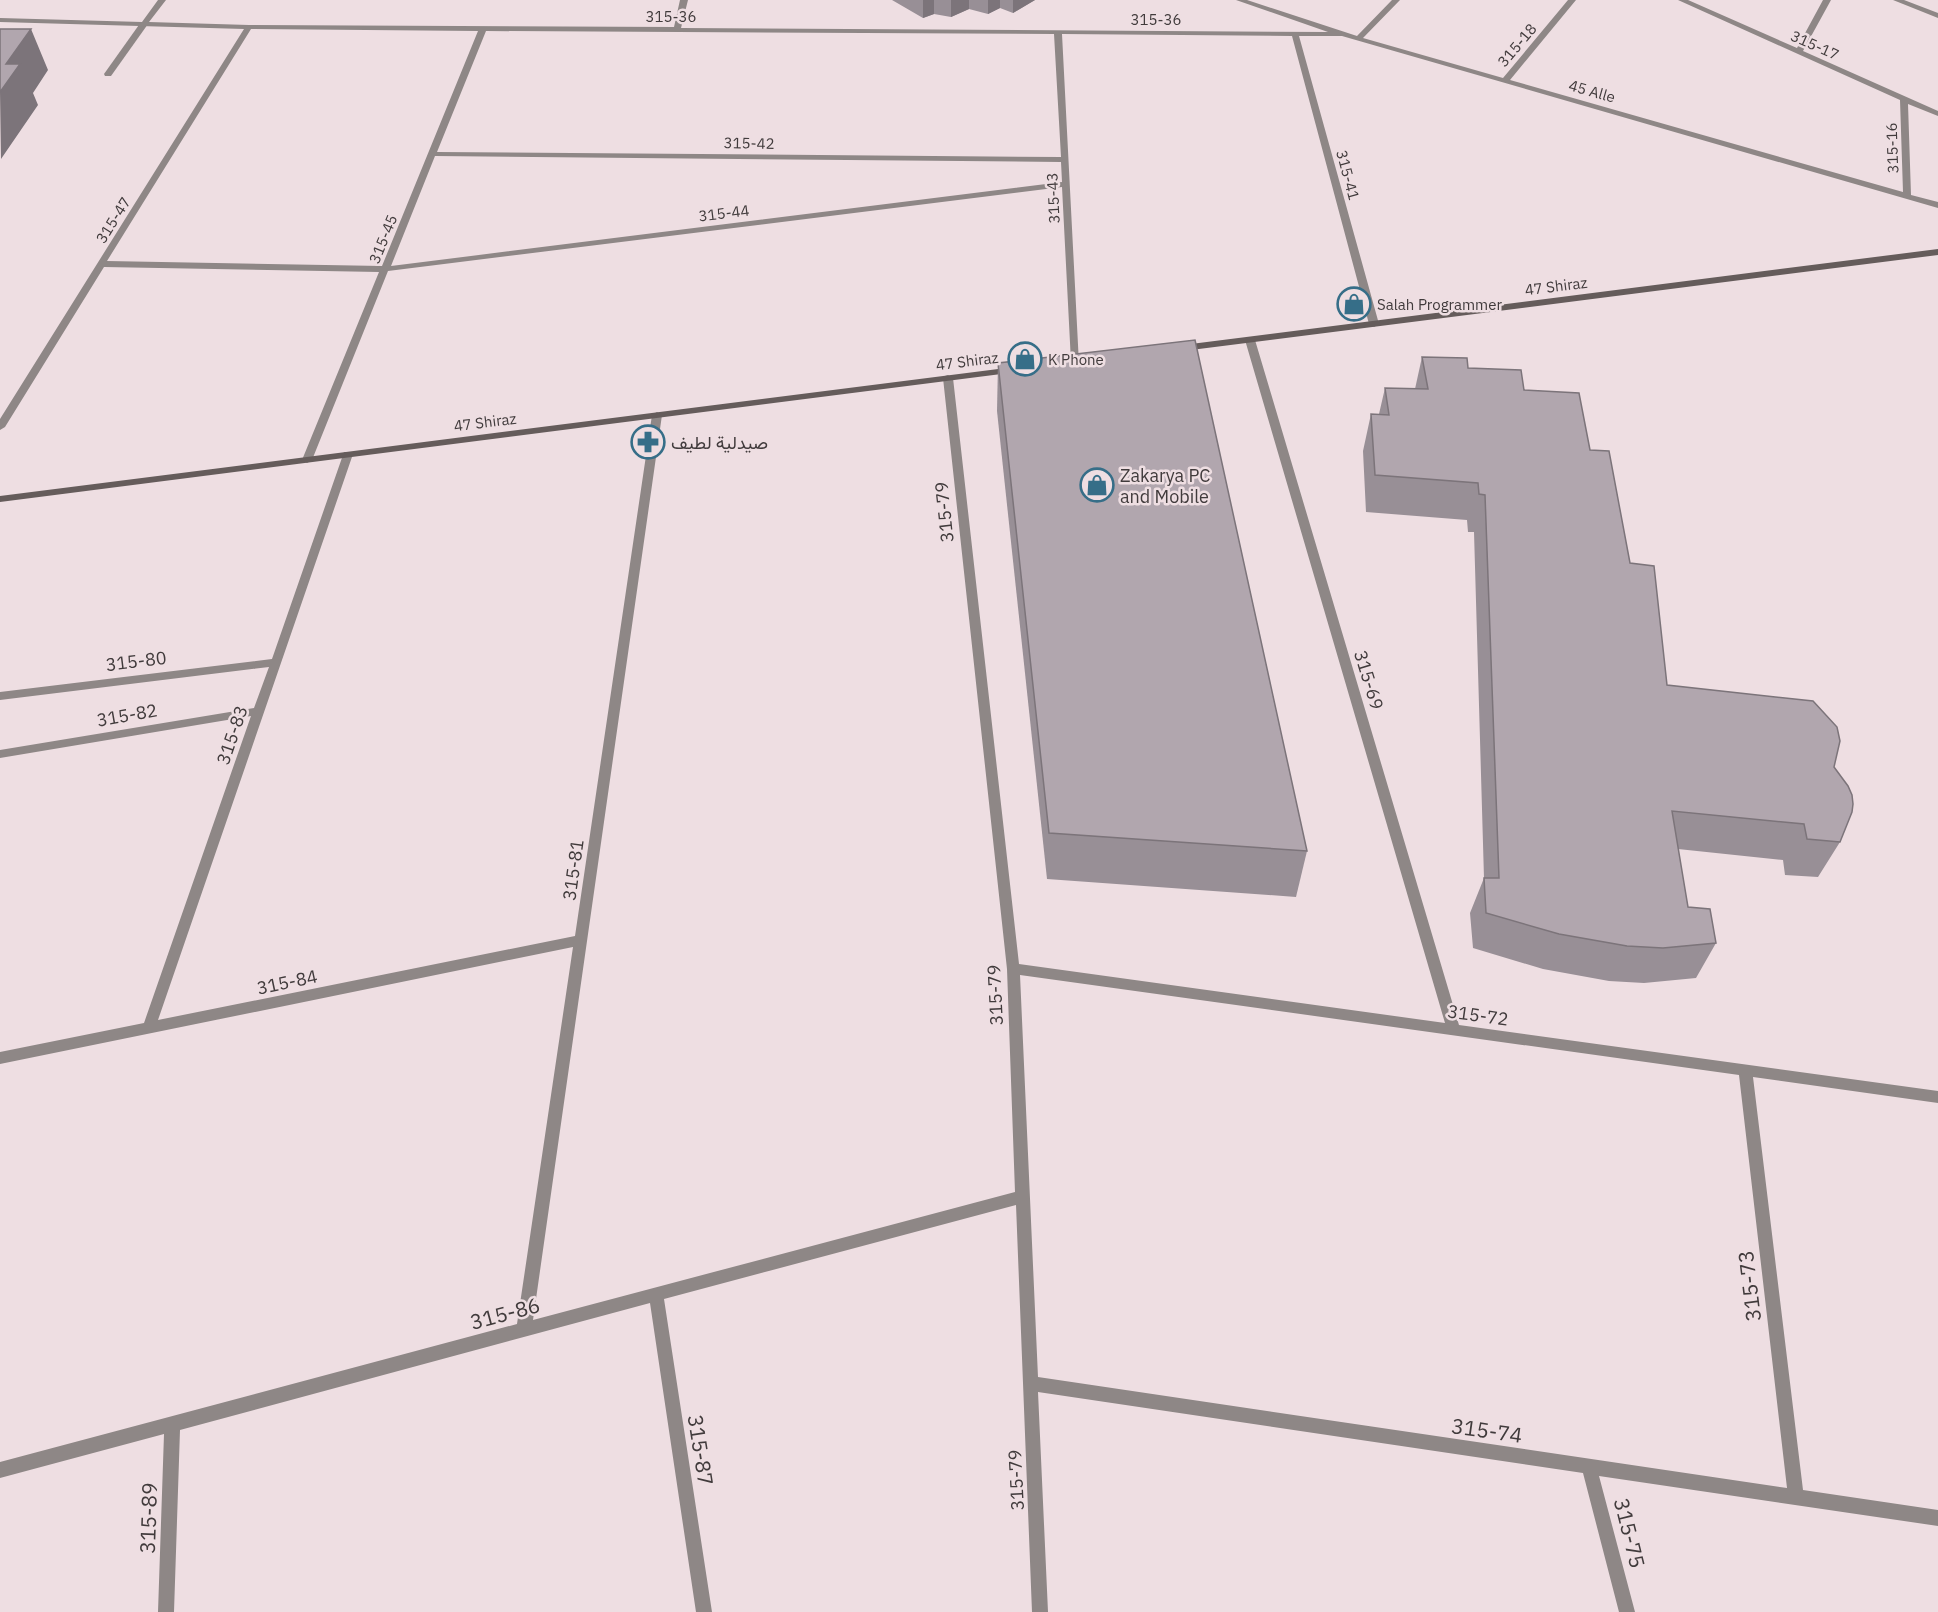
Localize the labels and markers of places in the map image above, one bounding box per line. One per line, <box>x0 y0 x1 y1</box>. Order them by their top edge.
shop icon: Salah Programmer <box>1336 286 1372 322</box>
place label: Salah Programmer <box>1377 295 1502 314</box>
shop icon: K Phone <box>1007 341 1043 377</box>
place label: K Phone <box>1048 350 1104 369</box>
pharmacy icon: صیدلیة لطیف <box>630 424 666 460</box>
place label: صیدلیة لطیف <box>671 431 768 454</box>
place label: Zakarya PC and Mobile <box>1120 464 1211 508</box>
shop icon: Zakarya PC and Mobile <box>1079 467 1115 503</box>

